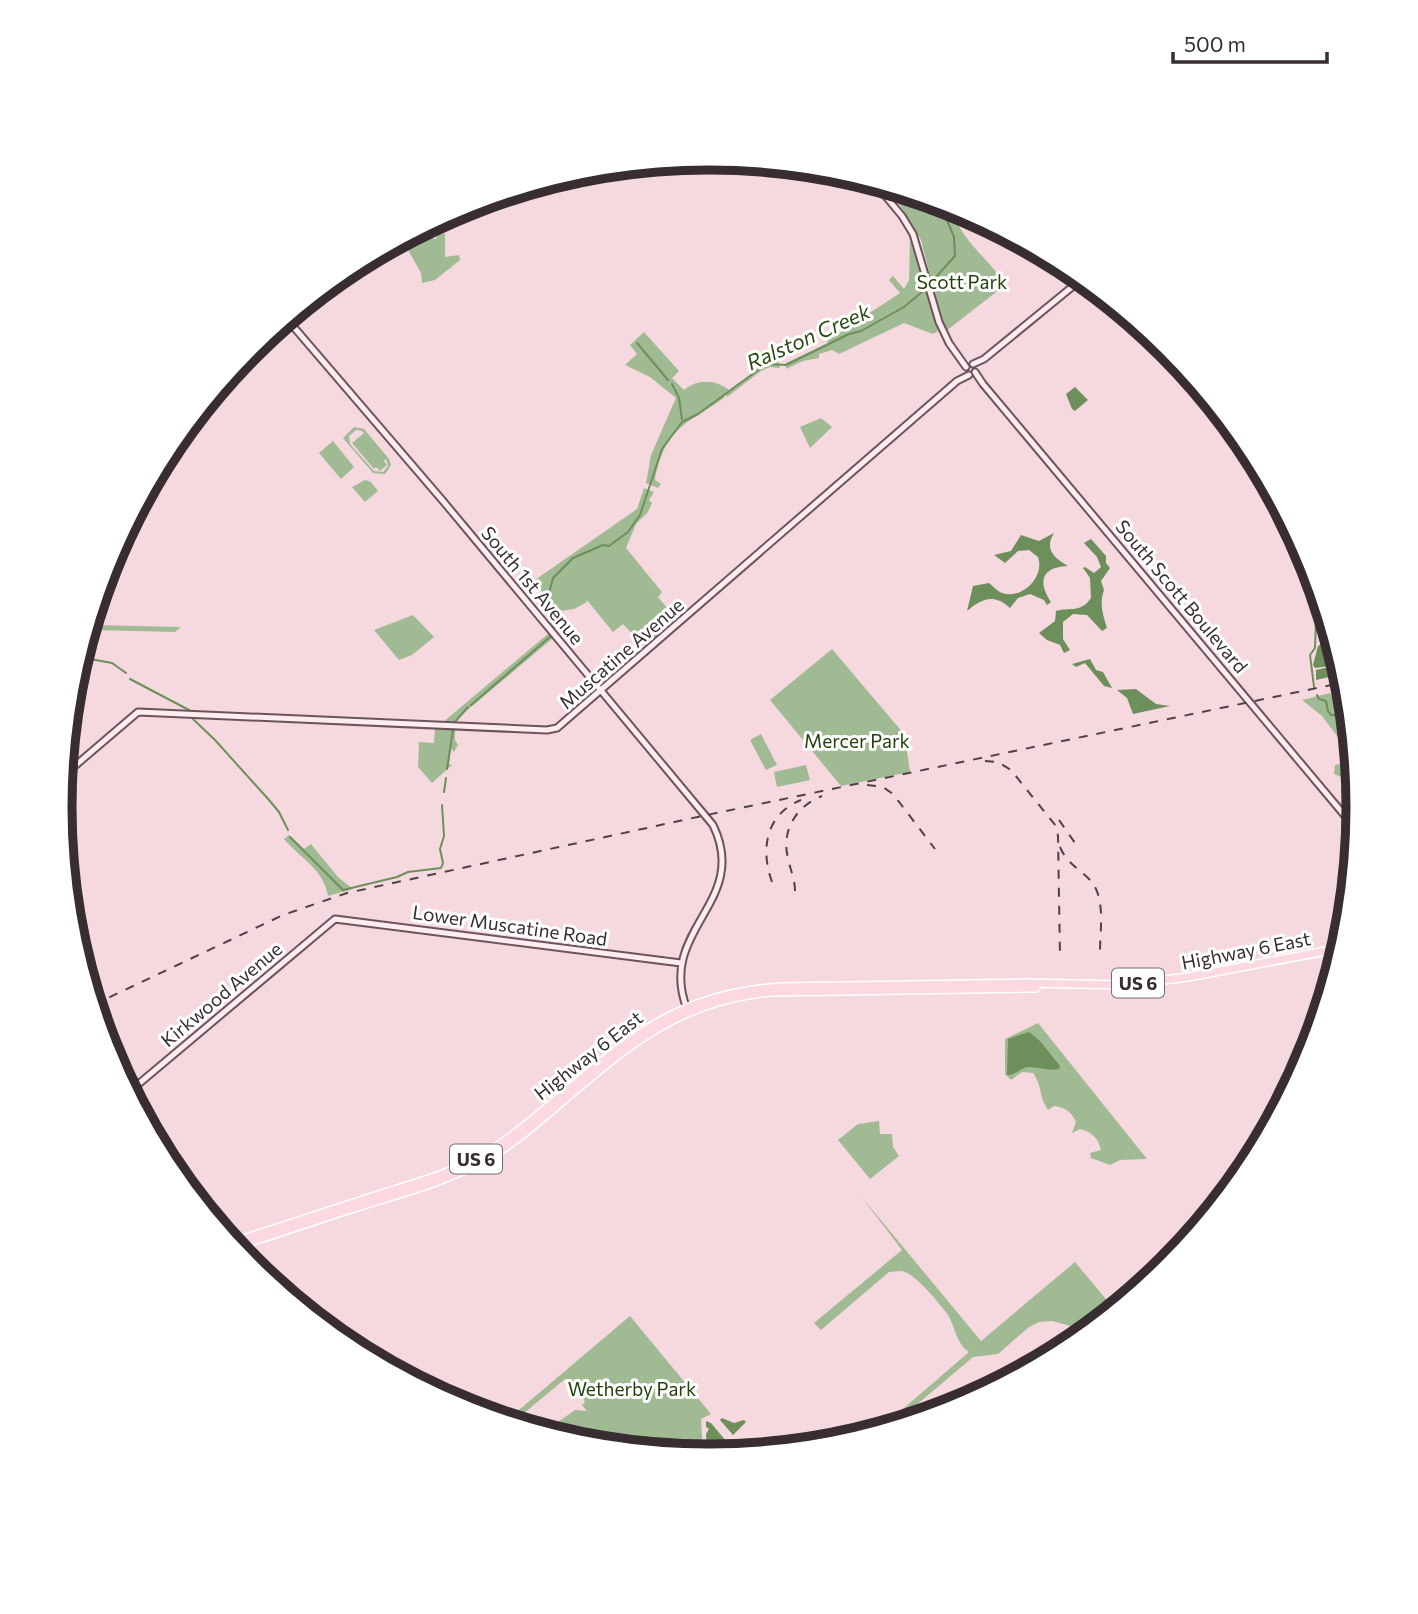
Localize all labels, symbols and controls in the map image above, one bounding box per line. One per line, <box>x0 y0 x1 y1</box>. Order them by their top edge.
scale bar <box>1173 21 1327 65</box>
text: 500 m <box>1184 31 1246 56</box>
park label: Scott Park <box>917 270 1007 293</box>
water label: Ralston Creek <box>742 297 874 374</box>
street label: South Scott Boulevard <box>1111 515 1253 677</box>
street label: South 1st Avenue <box>477 521 589 649</box>
street label: Muscatine Avenue <box>554 593 688 713</box>
park label: Mercer Park <box>804 729 910 752</box>
street label: Lower Muscatine Road <box>411 900 609 950</box>
street label: Highway 6 East <box>1179 926 1313 974</box>
street label: Kirkwood Avenue <box>156 937 286 1051</box>
road number: US 6 <box>1112 968 1164 998</box>
street label: Highway 6 East <box>529 1005 647 1104</box>
road number: US 6 <box>450 1144 502 1174</box>
park label: Wetherby Park <box>568 1377 696 1400</box>

